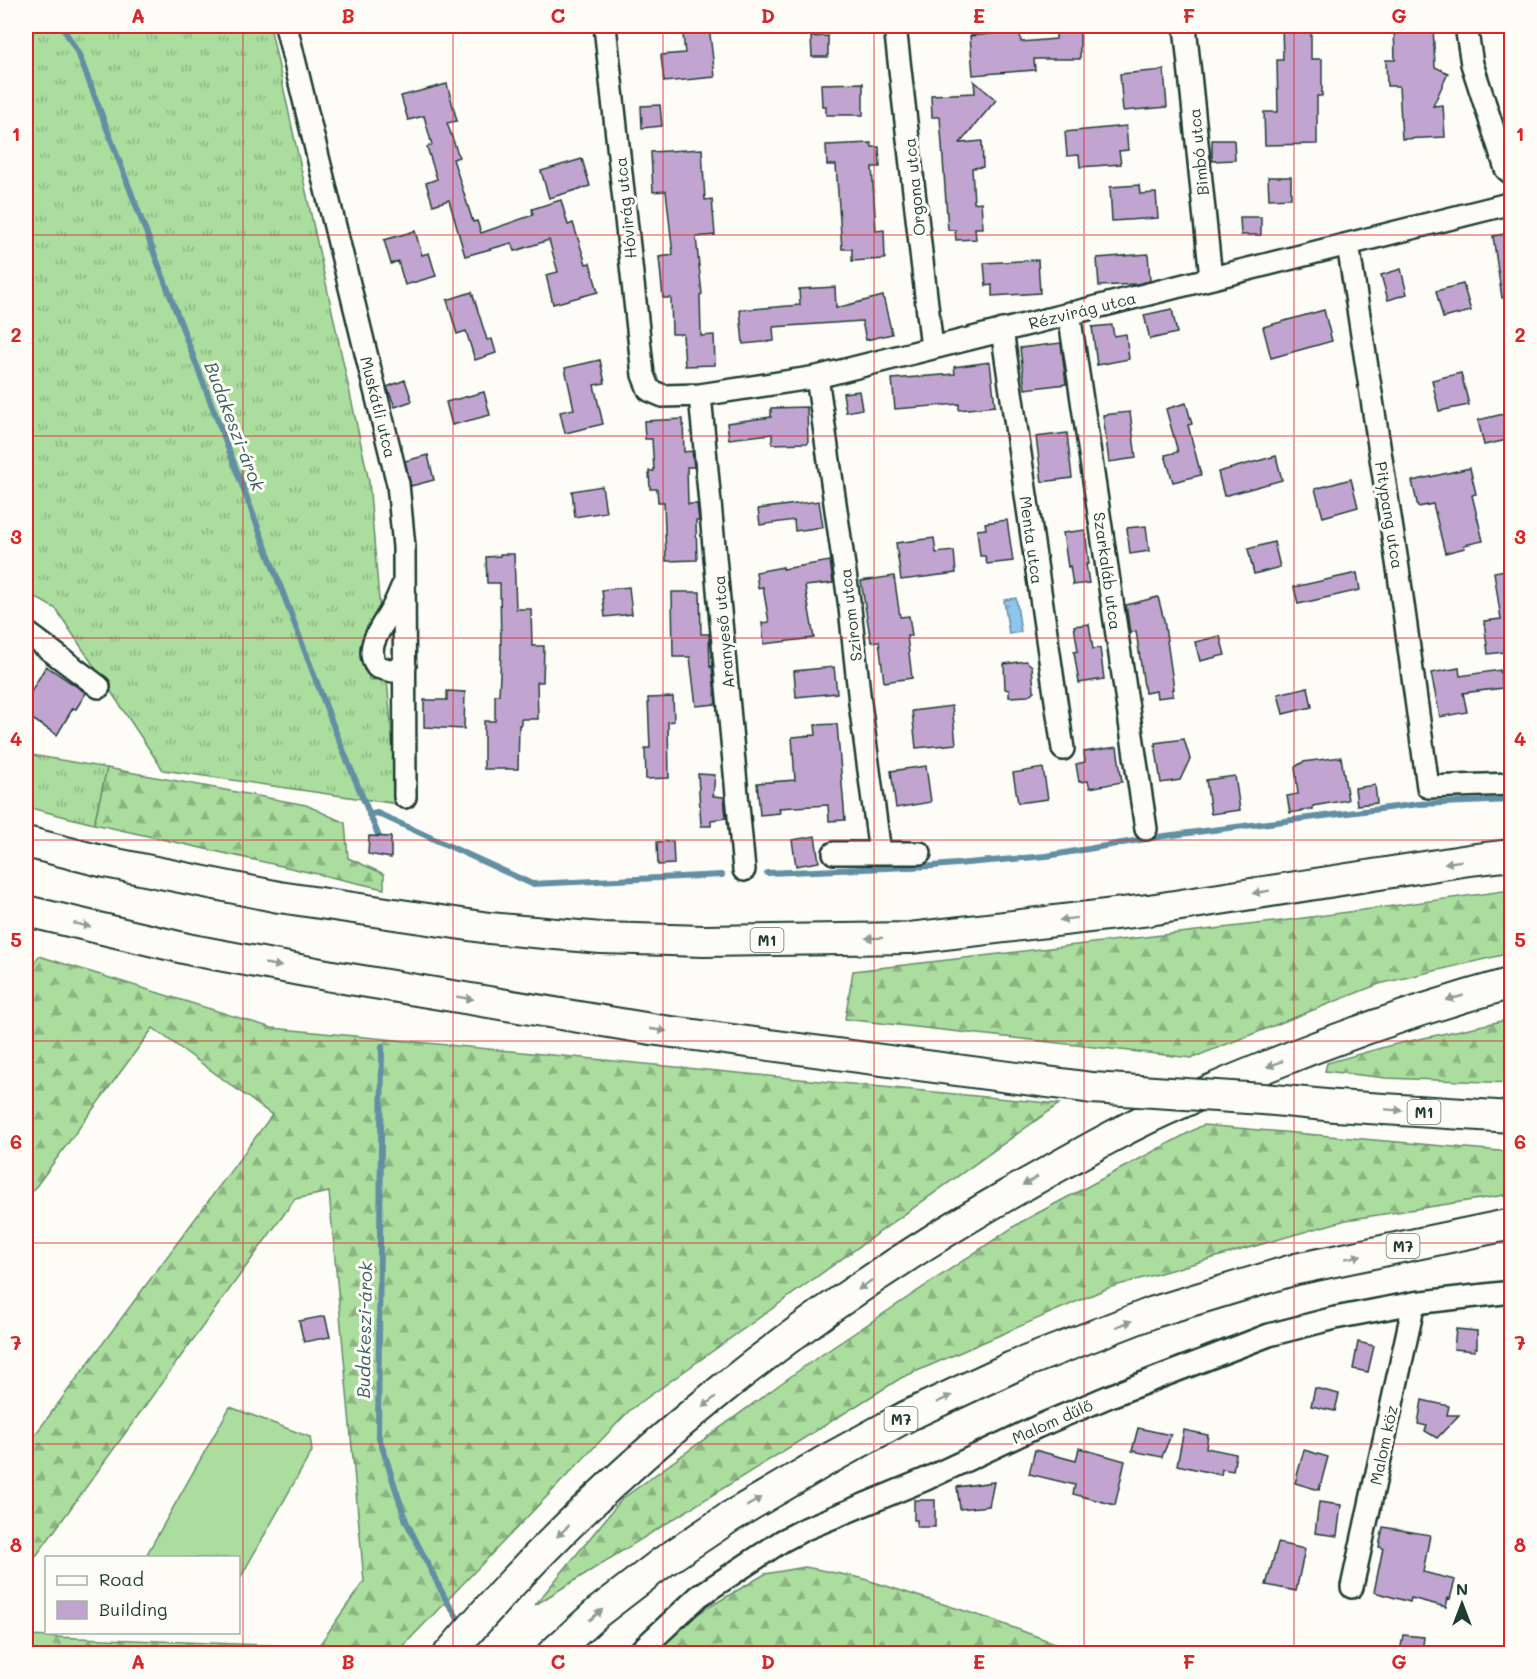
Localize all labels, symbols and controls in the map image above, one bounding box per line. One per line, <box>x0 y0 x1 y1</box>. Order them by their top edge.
text: A <box>131 2 145 28</box>
text: B <box>341 2 355 28</box>
text: C <box>551 2 566 28</box>
text: D <box>761 2 775 28</box>
text: E <box>973 2 985 28</box>
text: F <box>1183 2 1196 28</box>
text: G <box>1391 2 1407 28</box>
street label: Bimbó utca <box>1183 107 1213 197</box>
text: 1 <box>12 120 20 146</box>
text: 1 <box>1516 120 1524 146</box>
street label: Orgona utca <box>898 137 930 237</box>
street label: Hóvirág utca <box>609 156 641 260</box>
street label: Rézvirág utca <box>1026 287 1138 333</box>
text: 2 <box>10 321 22 347</box>
text: 2 <box>1514 321 1526 347</box>
street label: Muskátli utca <box>356 354 402 460</box>
water label: Budakeszi-árok <box>199 358 271 495</box>
street label: Pitypang utca <box>1371 460 1409 570</box>
street label: Menta utca <box>1015 495 1049 585</box>
street label: Szarkaláb utca <box>1089 511 1127 631</box>
text: 3 <box>10 523 22 549</box>
text: 3 <box>1514 523 1526 549</box>
street label: Szirom utca <box>834 567 866 663</box>
street label: Aranyeső utca <box>708 574 738 690</box>
text: 4 <box>10 725 23 751</box>
text: 4 <box>1514 725 1527 751</box>
one-way arrow <box>1444 858 1463 867</box>
one-way arrow <box>1251 888 1270 897</box>
one-way arrow <box>1058 914 1077 924</box>
one-way arrow <box>73 920 92 930</box>
text: 5 <box>10 926 22 952</box>
text: 5 <box>1514 926 1526 952</box>
road number: M1 <box>750 928 783 952</box>
one-way arrow <box>864 933 883 943</box>
one-way arrow <box>264 961 283 970</box>
one-way arrow <box>456 994 475 1003</box>
one-way arrow <box>1446 994 1464 1004</box>
one-way arrow <box>648 1025 667 1034</box>
one-way arrow <box>1265 1059 1283 1069</box>
road number: M1 <box>1408 1100 1440 1124</box>
one-way arrow <box>1385 1105 1404 1114</box>
text: 6 <box>10 1128 22 1154</box>
text: 6 <box>1514 1128 1526 1154</box>
one-way arrow <box>1021 1176 1038 1186</box>
road number: M7 <box>1386 1234 1420 1258</box>
one-way arrow <box>1343 1252 1362 1261</box>
water label: Budakeszi-árok <box>351 1261 377 1399</box>
one-way arrow <box>856 1279 873 1290</box>
one-way arrow <box>1115 1319 1133 1328</box>
text: 7 <box>10 1329 22 1355</box>
text: 7 <box>1514 1329 1526 1355</box>
one-way arrow <box>935 1394 952 1403</box>
street label: Malom dűlő <box>1008 1394 1096 1448</box>
one-way arrow <box>701 1395 717 1408</box>
street label: Malom köz <box>1364 1403 1402 1487</box>
road number: M7 <box>884 1407 918 1431</box>
one-way arrow <box>746 1497 762 1508</box>
one-way arrow <box>556 1524 571 1538</box>
text: 8 <box>10 1531 22 1557</box>
text: 8 <box>1514 1531 1526 1557</box>
legend <box>45 1556 240 1634</box>
text: Road <box>99 1567 144 1591</box>
north arrow <box>1432 1574 1492 1634</box>
text: N <box>1456 1578 1468 1599</box>
text: Building <box>99 1597 167 1621</box>
one-way arrow <box>588 1609 603 1622</box>
text: A <box>131 1648 145 1674</box>
text: B <box>341 1648 355 1674</box>
text: C <box>551 1648 566 1674</box>
text: D <box>761 1648 775 1674</box>
text: E <box>973 1648 985 1674</box>
text: F <box>1183 1648 1196 1674</box>
text: G <box>1391 1648 1407 1674</box>

